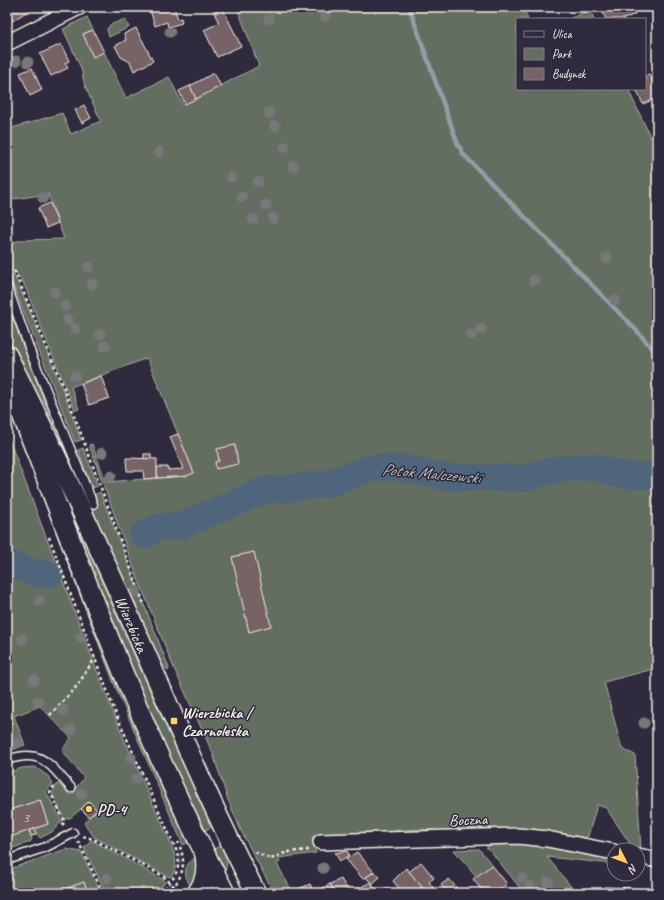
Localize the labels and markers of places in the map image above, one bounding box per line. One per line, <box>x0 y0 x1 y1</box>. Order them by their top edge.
place label: Wierzbicka / Czarnoleska <box>182 703 255 741</box>
marker: Wierzbicka / Czarnoleska <box>169 716 179 726</box>
place label: PD-4 <box>97 800 128 820</box>
marker: PD-4 <box>84 804 94 814</box>

